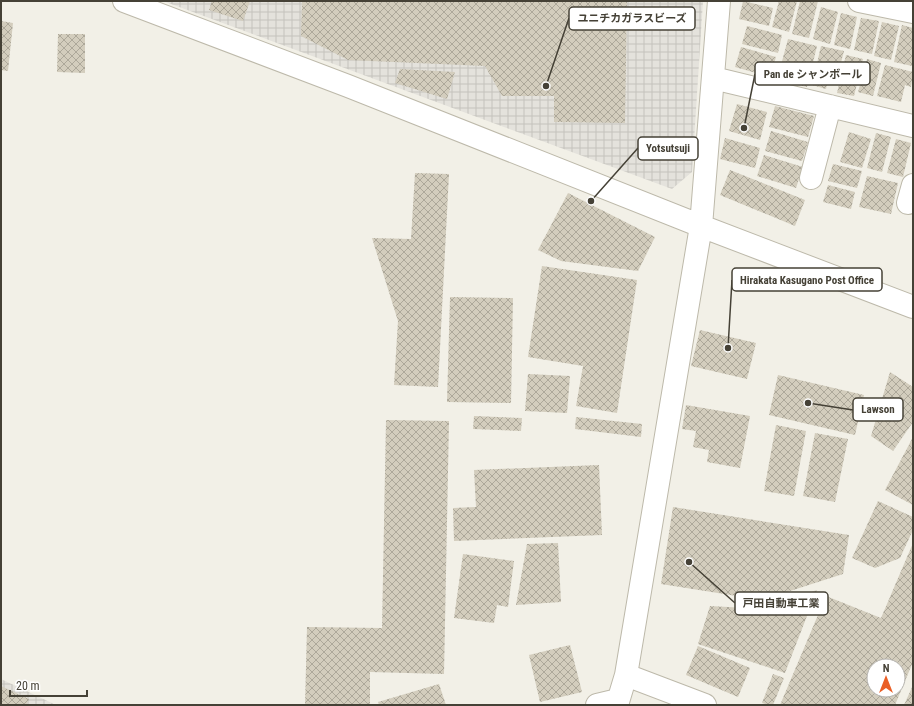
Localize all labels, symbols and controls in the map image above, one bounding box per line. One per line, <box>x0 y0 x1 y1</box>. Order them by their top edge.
callout: ユニチカガラスビーズ <box>569 7 695 30</box>
text: ユニチカガラスビーズ <box>577 12 687 25</box>
callout: Pan de シャンボール <box>755 62 870 85</box>
text: Pan de シャンボール <box>764 68 862 81</box>
callout: Yotsutsuji <box>638 137 698 160</box>
text: Yotsutsuji <box>646 142 690 155</box>
callout: Hirakata Kasugano Post Office <box>732 268 882 291</box>
text: Hirakata Kasugano Post Office <box>740 274 874 287</box>
callout: Lawson <box>853 398 903 421</box>
text: Lawson <box>861 403 895 416</box>
callout: 戸田自動車工業 <box>735 592 828 615</box>
text: 戸田自動車工業 <box>743 597 820 610</box>
north arrow <box>866 658 906 698</box>
text: N <box>883 662 890 675</box>
scale bar <box>10 672 87 698</box>
text: 20 m <box>16 679 40 693</box>

